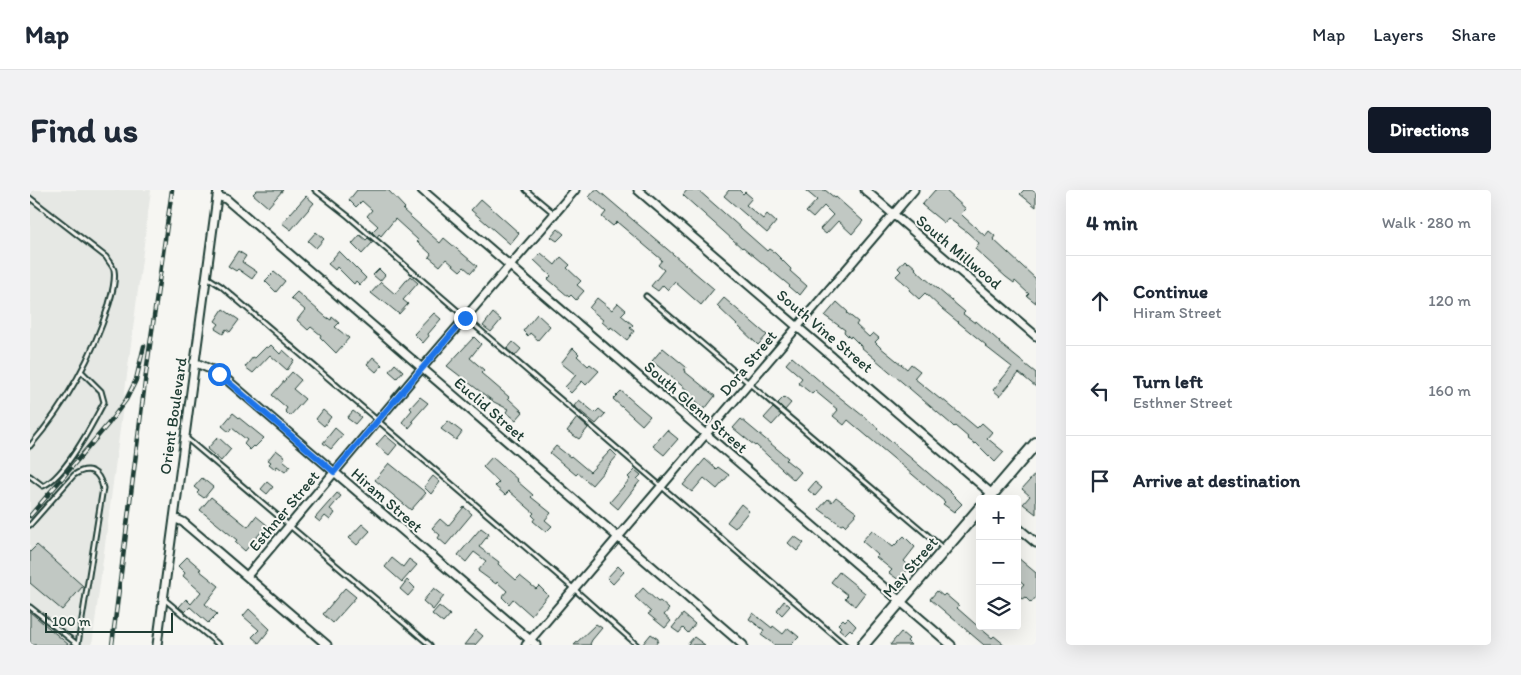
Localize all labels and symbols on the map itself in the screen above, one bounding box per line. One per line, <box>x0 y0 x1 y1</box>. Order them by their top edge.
street label: South Millwood <box>912 211 1006 293</box>
street label: South Vine Street <box>773 285 877 377</box>
route end <box>454 307 477 330</box>
street label: Dora Street <box>715 327 781 399</box>
street label: Orient Boulevard <box>155 356 191 476</box>
street label: South Glenn Street <box>640 357 752 457</box>
route start <box>208 363 231 386</box>
street label: Euclid Street <box>450 373 530 445</box>
street label: Hiram Street <box>347 464 427 536</box>
street label: Esthner Street <box>245 467 323 555</box>
street label: May Street <box>878 533 942 601</box>
scale bar <box>45 610 172 633</box>

